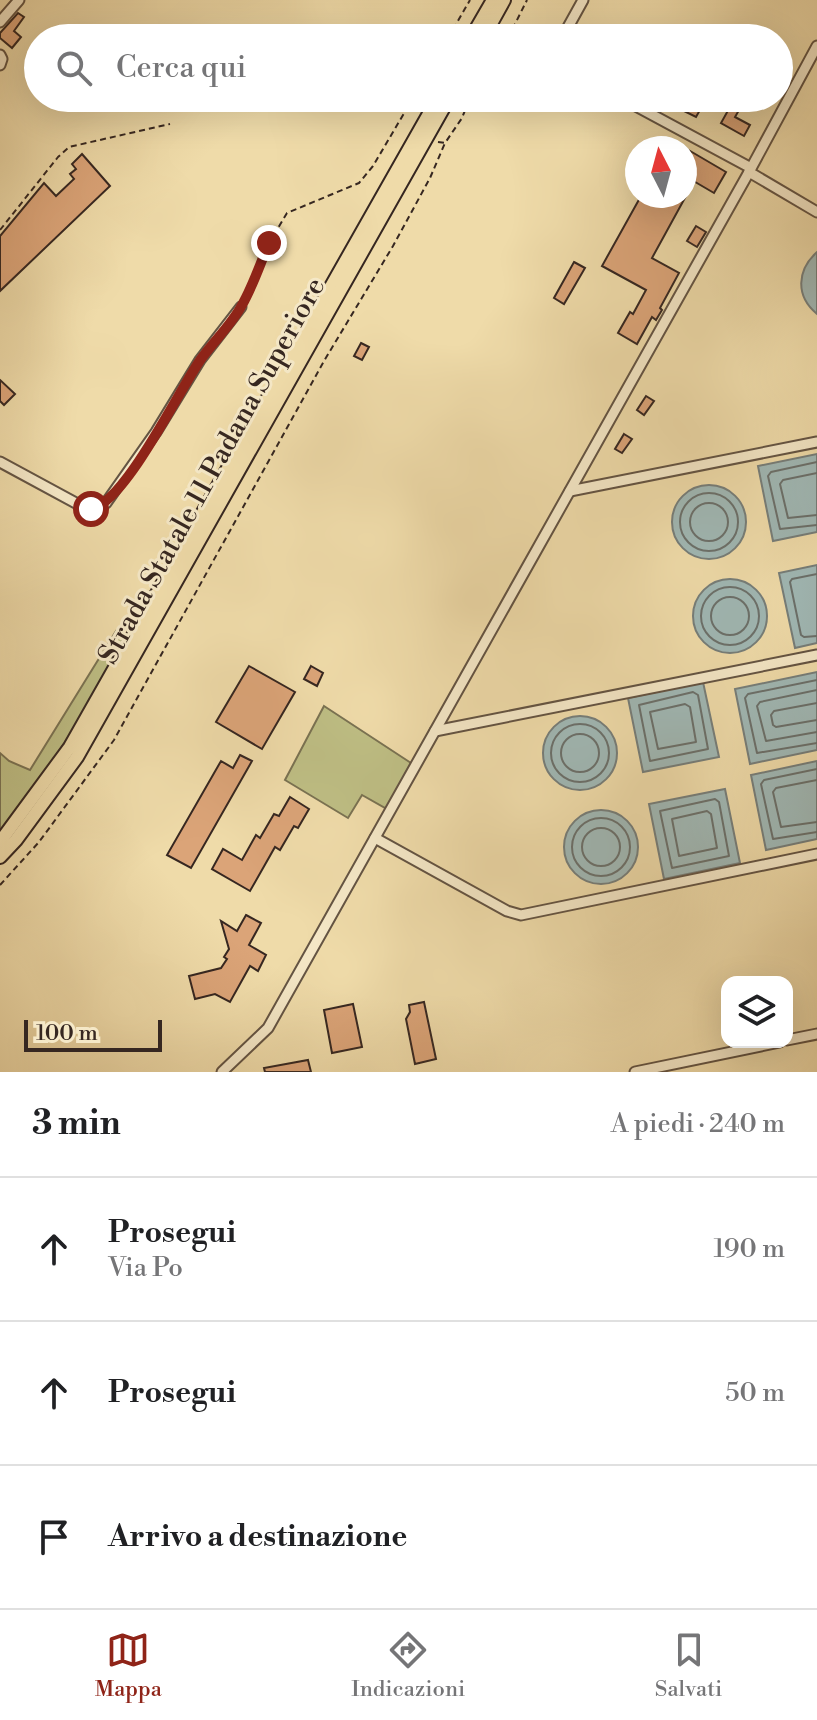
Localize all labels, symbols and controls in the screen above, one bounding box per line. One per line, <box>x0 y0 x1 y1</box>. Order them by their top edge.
search box <box>24 24 793 112</box>
icon: search <box>52 46 96 90</box>
text: Cerca qui <box>116 49 246 87</box>
north arrow <box>625 136 697 208</box>
route end <box>251 225 287 261</box>
street label: Strada Statale 11 Padana Superiore <box>91 272 333 670</box>
route start <box>73 491 109 527</box>
map controls <box>721 976 793 1048</box>
button: layers <box>721 976 793 1048</box>
scale bar <box>24 1016 162 1052</box>
text: 100 m <box>36 1020 98 1047</box>
text: 3 min <box>32 1103 121 1145</box>
text: A piedi · 240 m <box>611 1108 785 1140</box>
text: Prosegui <box>108 1214 236 1252</box>
icon: ahead <box>32 1227 76 1271</box>
text: 190 m <box>714 1233 785 1265</box>
text: Via Po <box>108 1252 183 1284</box>
icon: ahead <box>32 1371 76 1415</box>
text: Prosegui <box>108 1374 236 1412</box>
text: 50 m <box>725 1377 785 1409</box>
icon: arrive <box>32 1515 76 1559</box>
text: Arrivo a destinazione <box>108 1518 407 1556</box>
tab: Mappa <box>95 1628 162 1703</box>
tab: Indicazioni <box>351 1628 465 1703</box>
tab: Salvati <box>655 1628 722 1703</box>

